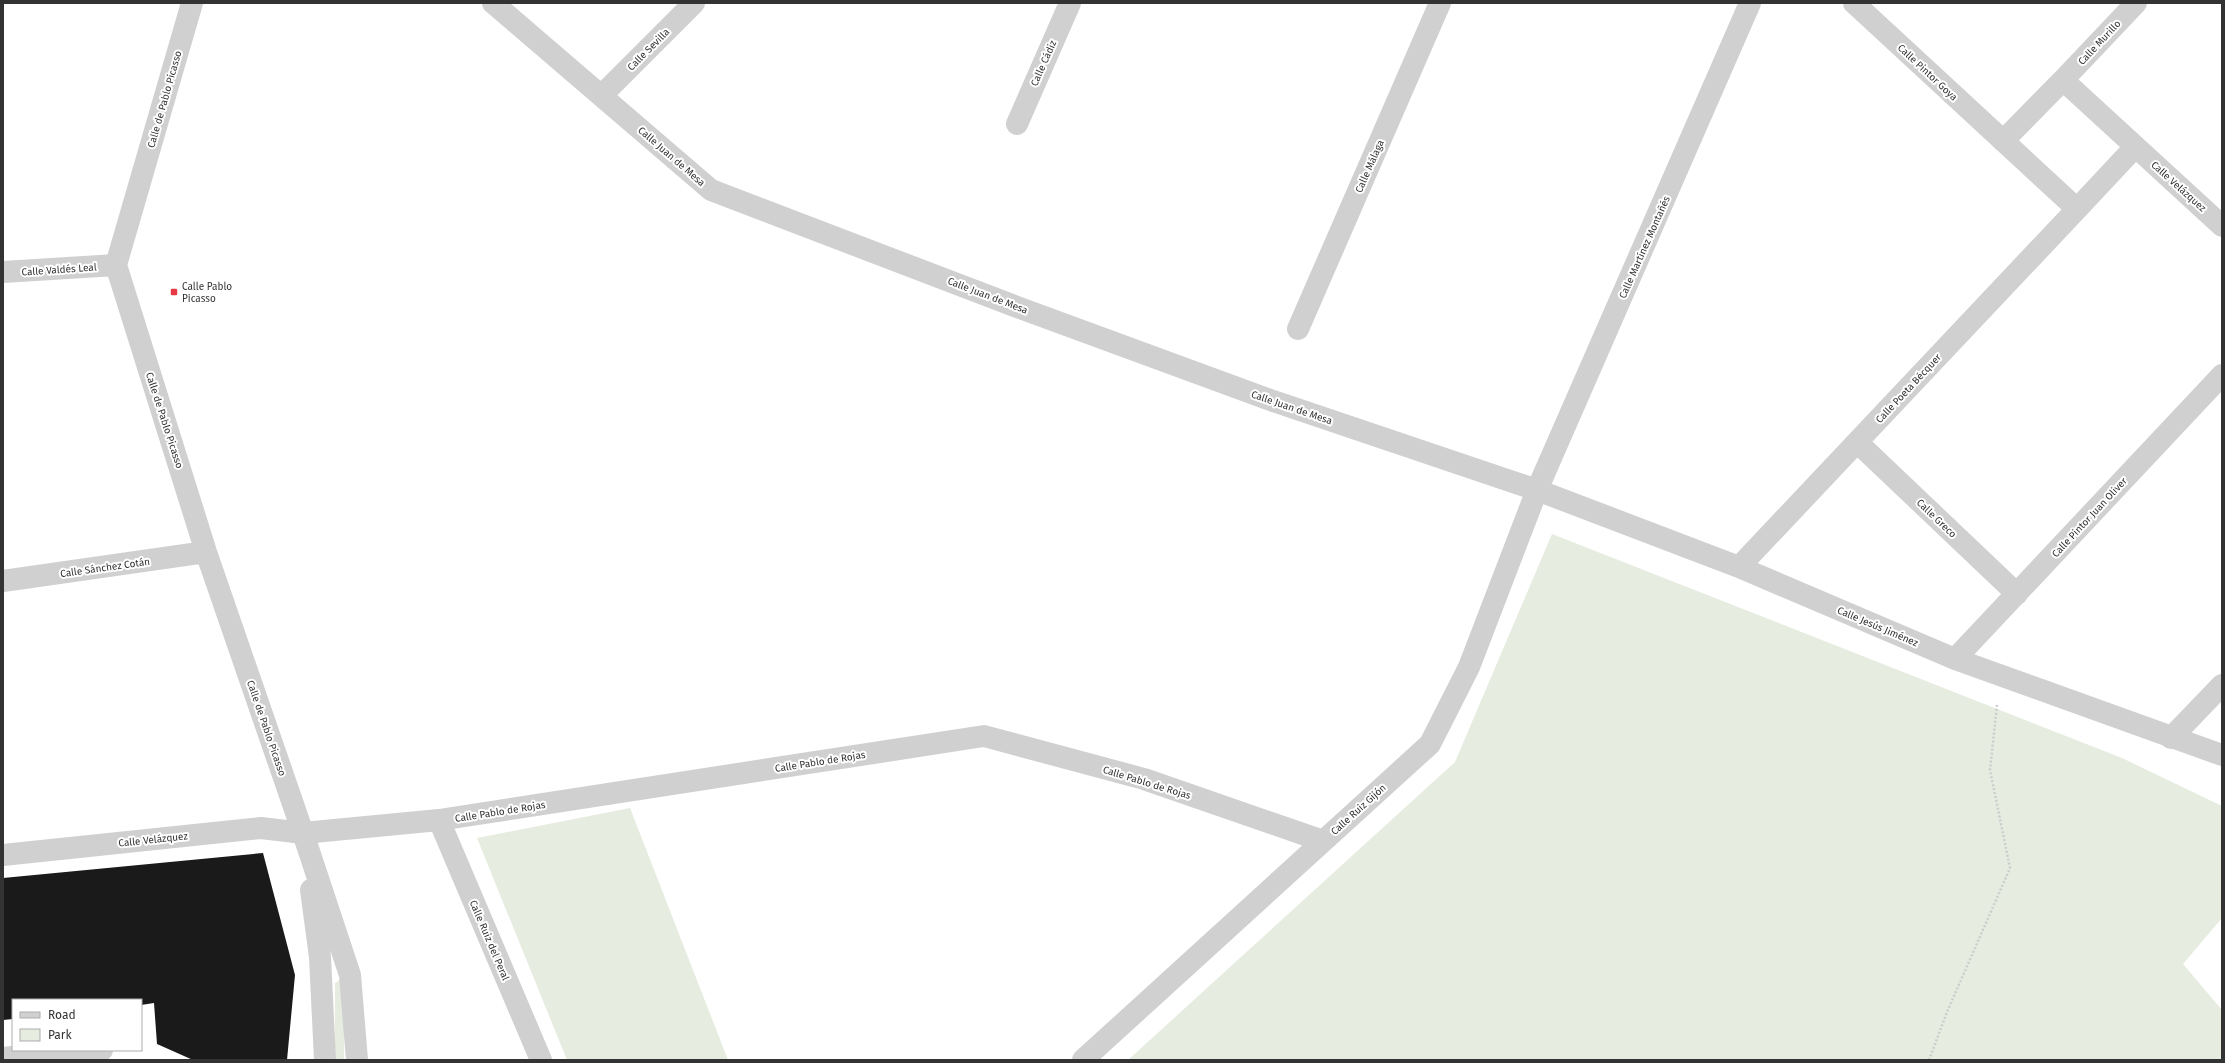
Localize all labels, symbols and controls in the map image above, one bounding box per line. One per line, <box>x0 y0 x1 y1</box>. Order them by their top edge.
street label: Calle Murillo <box>2076 18 2124 68</box>
street label: Calle Sevilla <box>625 26 672 73</box>
street label: Calle Cádiz <box>1028 38 1060 88</box>
street label: Calle Pintor Goya <box>1895 42 1960 104</box>
street label: Calle de Pablo Picasso <box>145 49 185 149</box>
street label: Calle Juan de Mesa <box>635 124 707 189</box>
street label: Calle Málaga <box>1353 138 1387 195</box>
street label: Calle Velázquez <box>2148 159 2209 215</box>
street label: Calle Martínez Montañés <box>1616 194 1673 301</box>
street label: Calle Valdés Leal <box>21 261 97 279</box>
street label: Calle Juan de Mesa <box>946 275 1029 317</box>
place label: Calle Pablo Picasso <box>182 281 232 305</box>
marker: Calle Pablo Picasso <box>169 287 179 297</box>
street label: Calle Poeta Bécquer <box>1874 351 1944 426</box>
street label: Calle de Pablo Picasso <box>143 371 185 470</box>
street label: Calle Juan de Mesa <box>1250 388 1334 427</box>
street label: Calle Pintor Juan Oliver <box>2050 475 2130 560</box>
street label: Calle Greco <box>1914 497 1959 541</box>
street label: Calle Sánchez Cotán <box>59 556 151 580</box>
street label: Calle Jesús Jiménez <box>1835 604 1921 650</box>
street label: Calle de Pablo Picasso <box>244 679 288 778</box>
street label: Calle Pablo de Rojas <box>774 749 867 775</box>
street label: Calle Pablo de Rojas <box>1101 764 1192 802</box>
street label: Calle Ruiz Gijón <box>1329 782 1389 838</box>
street label: Calle Pablo de Rojas <box>454 799 547 825</box>
street label: Calle Velázquez <box>118 830 189 850</box>
street label: Calle Ruiz del Peral <box>467 898 511 982</box>
legend <box>12 999 142 1051</box>
text: Road <box>48 1008 76 1022</box>
text: Park <box>48 1028 72 1042</box>

